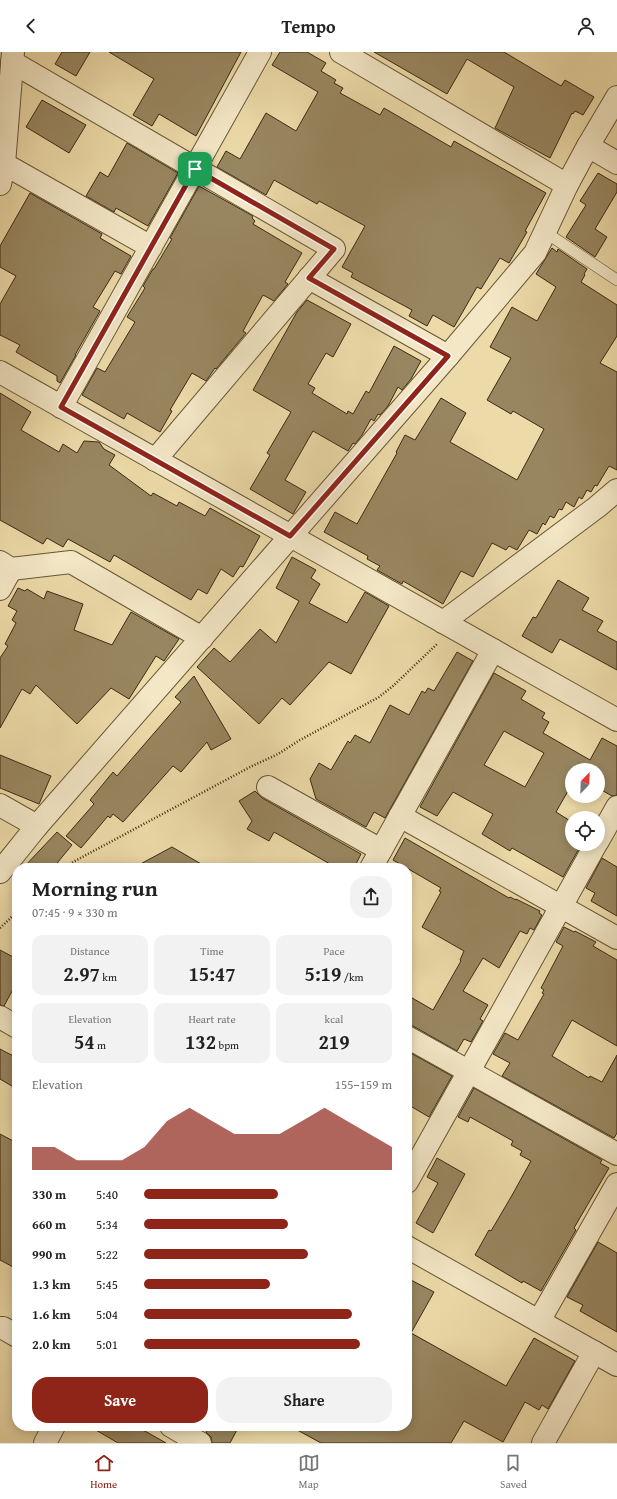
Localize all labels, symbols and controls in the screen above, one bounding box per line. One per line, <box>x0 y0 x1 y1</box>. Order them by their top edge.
text: Tempo <box>282 13 336 40</box>
icon: back <box>20 15 42 37</box>
icon: person <box>575 15 597 37</box>
pin <box>178 152 212 186</box>
icon: arrive <box>184 158 206 180</box>
north arrow <box>565 763 605 803</box>
map controls <box>565 763 605 851</box>
button: locate <box>565 811 605 851</box>
text: Morning run <box>32 872 158 904</box>
button: share <box>350 876 392 918</box>
text: 07:45 · 9 × 330 m <box>32 903 118 922</box>
text: Distance <box>70 943 110 959</box>
text: Time <box>200 943 224 959</box>
text: Pace <box>323 943 345 959</box>
text: 2.97 <box>63 959 100 988</box>
text: 15:47 <box>188 959 236 988</box>
text: 5:19 <box>305 959 341 988</box>
text: km <box>100 969 117 985</box>
text: /km <box>341 969 363 985</box>
text: Elevation <box>68 1011 112 1027</box>
text: Heart rate <box>188 1011 236 1027</box>
text: kcal <box>325 1011 343 1027</box>
text: 54 <box>74 1027 95 1056</box>
text: 132 <box>185 1027 216 1056</box>
text: 219 <box>318 1027 350 1056</box>
text: m <box>95 1037 106 1053</box>
text: bpm <box>216 1037 239 1053</box>
text: Elevation <box>32 1075 83 1094</box>
text: 155–159 m <box>335 1075 392 1094</box>
text: 330 m <box>32 1185 66 1204</box>
text: 5:40 <box>96 1185 118 1204</box>
text: 660 m <box>32 1215 66 1234</box>
text: 5:34 <box>96 1215 118 1234</box>
text: 990 m <box>32 1245 66 1264</box>
text: 5:22 <box>96 1245 118 1264</box>
text: 1.3 km <box>32 1275 71 1294</box>
text: 5:45 <box>96 1275 118 1294</box>
text: 1.6 km <box>32 1305 71 1324</box>
text: 5:04 <box>96 1305 118 1324</box>
text: 2.0 km <box>32 1335 71 1354</box>
text: 5:01 <box>96 1335 118 1354</box>
button: Save <box>32 1377 208 1423</box>
button: Share <box>216 1377 392 1423</box>
tab: Home <box>90 1452 117 1492</box>
tab: Map <box>298 1452 320 1492</box>
tab: Saved <box>500 1452 527 1492</box>

